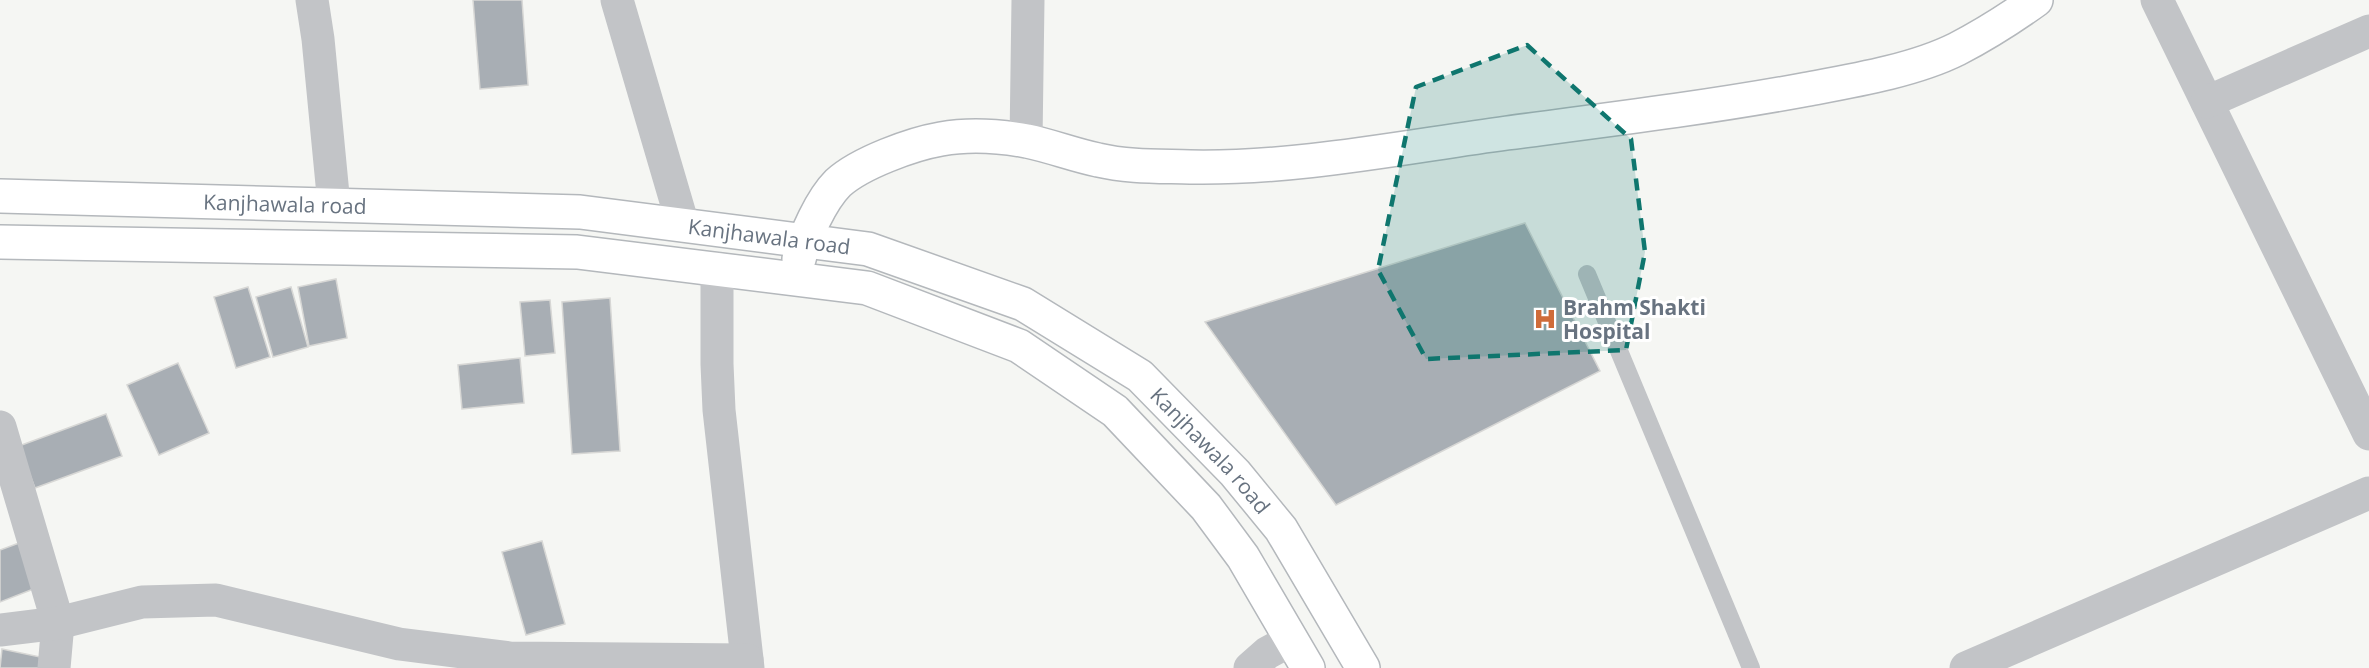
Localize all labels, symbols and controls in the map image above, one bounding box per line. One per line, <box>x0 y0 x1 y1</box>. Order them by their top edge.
street label: Kanjhawala road <box>203 188 367 220</box>
street label: Kanjhawala road <box>686 212 852 261</box>
place label: Brahm Shakti Hospital <box>1563 293 1706 345</box>
hospital icon: Brahm Shakti Hospital <box>1532 306 1558 332</box>
street label: Kanjhawala road <box>1145 381 1277 519</box>

